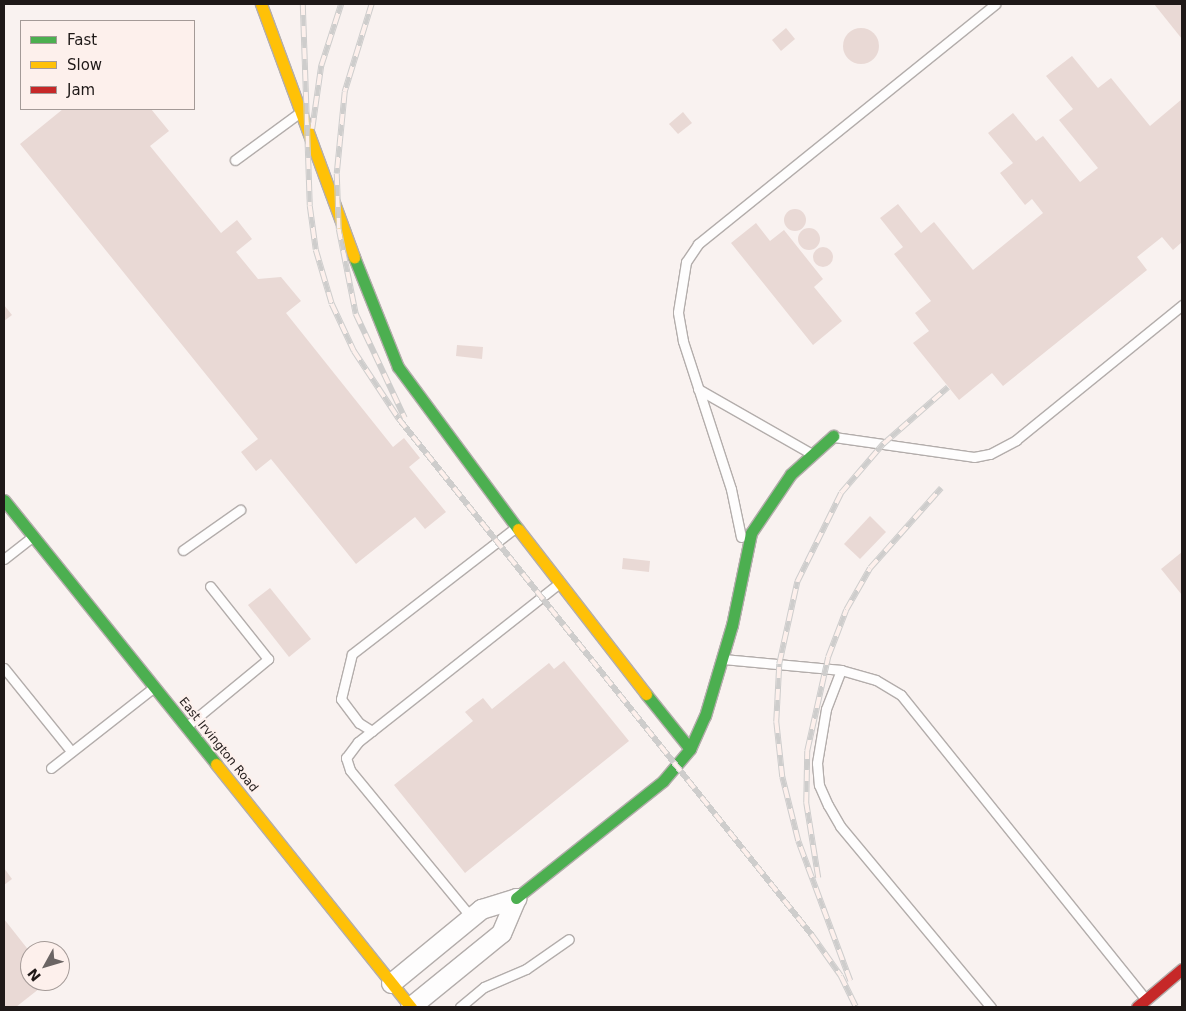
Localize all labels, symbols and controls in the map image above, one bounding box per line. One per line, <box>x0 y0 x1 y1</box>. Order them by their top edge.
legend <box>20 20 195 110</box>
text: Fast <box>67 31 97 49</box>
text: Slow <box>67 56 102 74</box>
text: Jam <box>67 81 95 99</box>
street label: East Irvington Road <box>175 695 261 795</box>
north arrow <box>20 941 70 991</box>
text: N <box>24 965 44 984</box>

